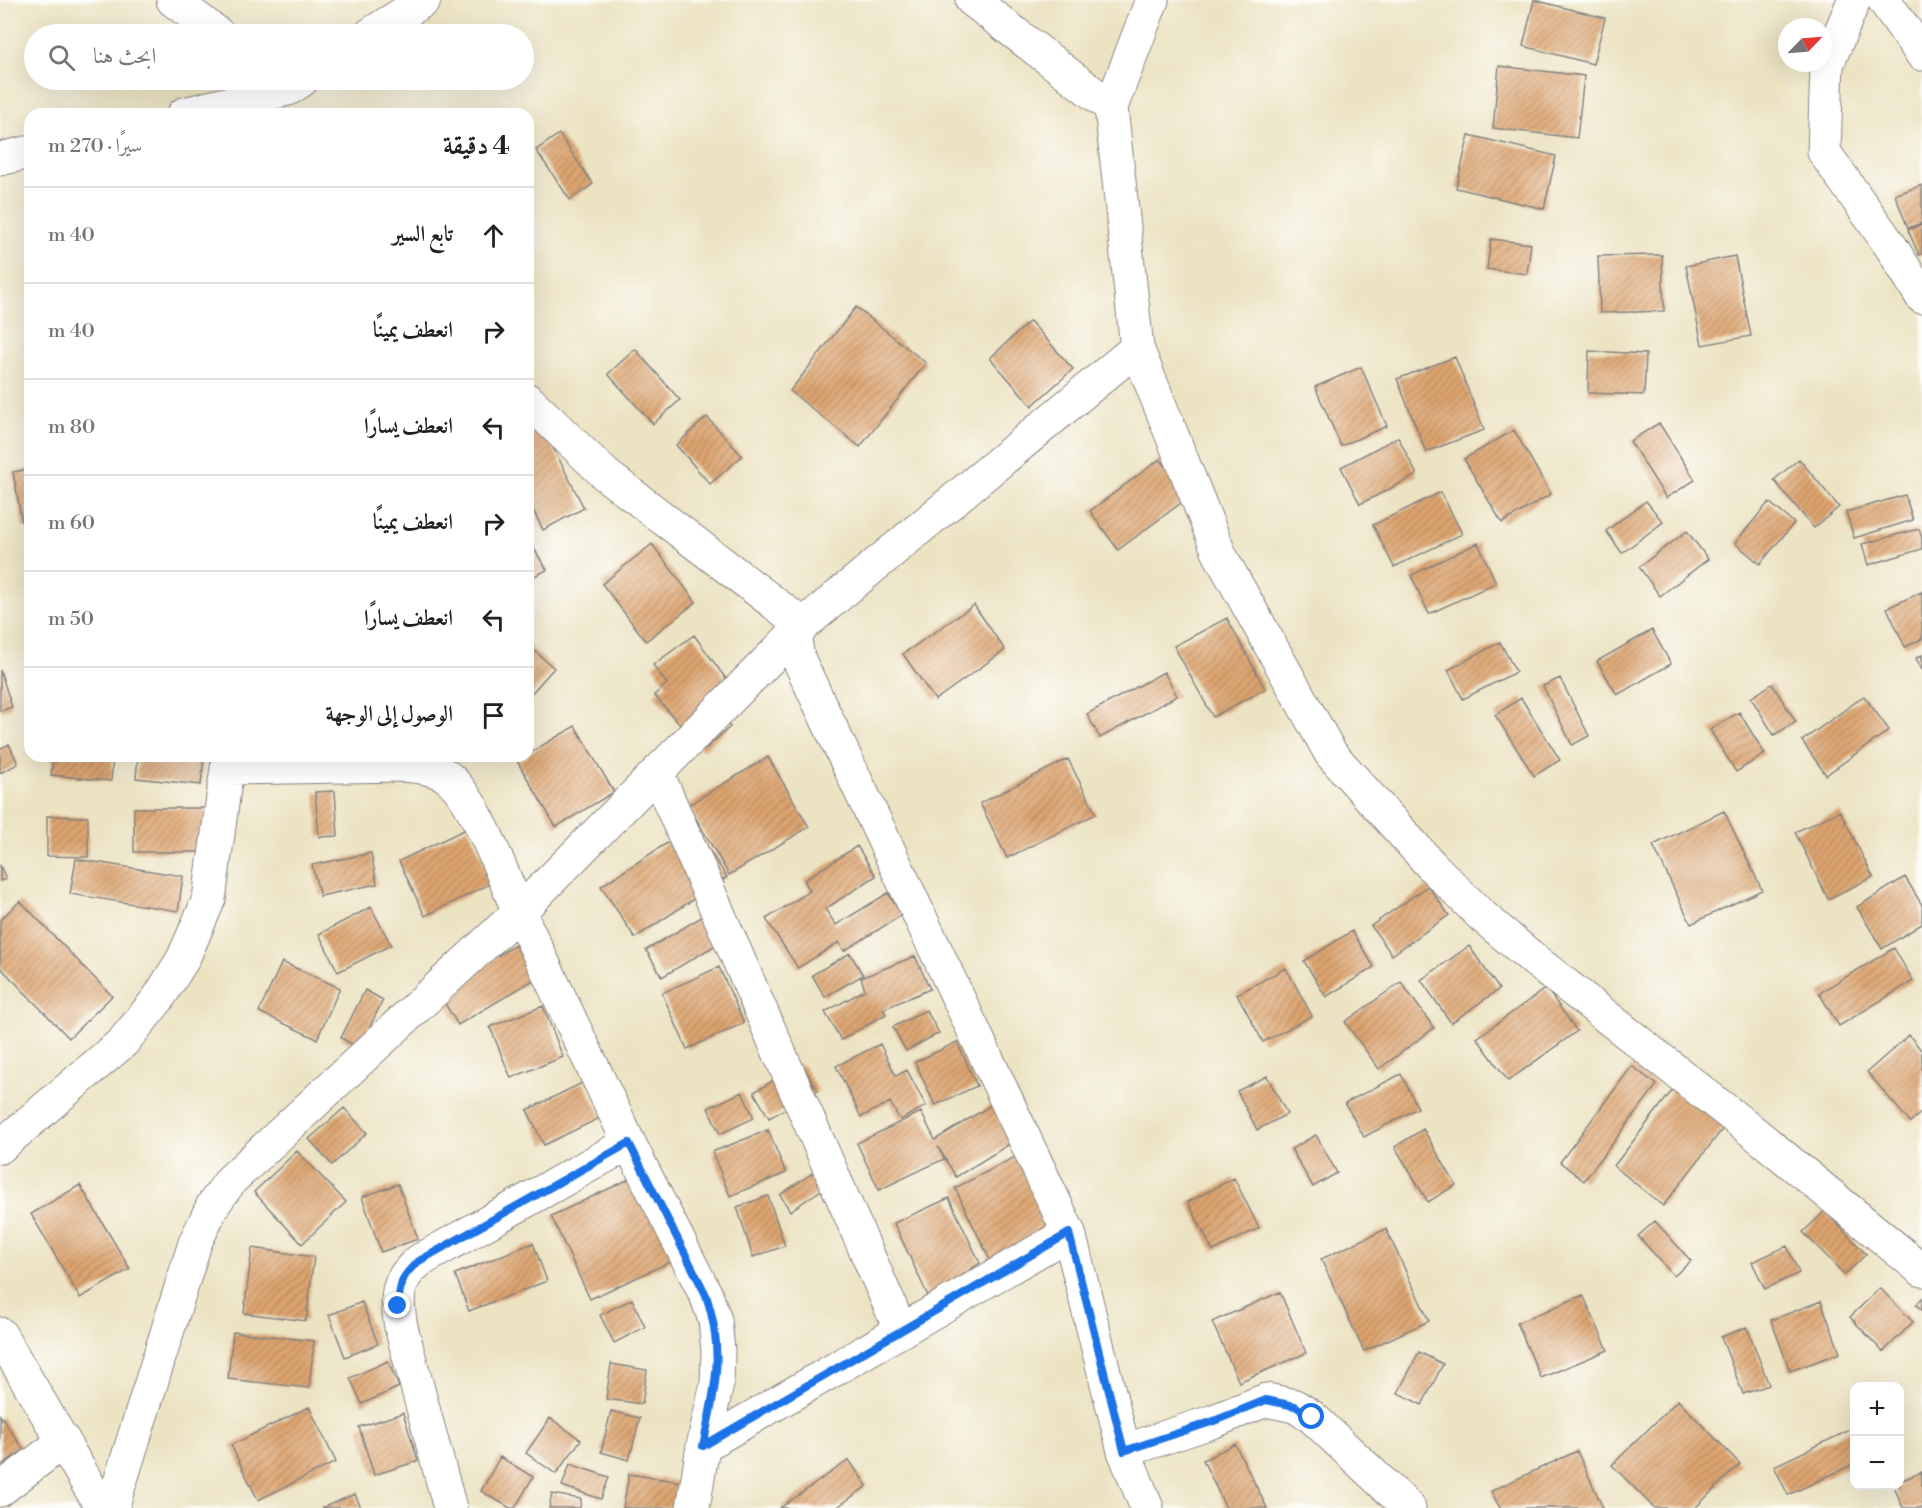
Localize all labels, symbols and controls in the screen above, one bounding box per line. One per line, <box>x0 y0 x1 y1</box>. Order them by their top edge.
north arrow <box>1778 18 1832 72</box>
search box <box>24 24 534 90</box>
icon: search <box>45 41 78 74</box>
text: ابحث هنا <box>93 43 156 70</box>
text: 4 دقيقة <box>443 130 510 162</box>
text: سيرًا · 270 m <box>48 134 142 159</box>
icon: ahead <box>477 219 510 252</box>
text: تابع السير <box>392 221 453 248</box>
text: 40 m <box>48 223 95 248</box>
icon: right <box>477 315 510 348</box>
text: انعطف يمينًا <box>373 317 453 344</box>
text: 40 m <box>48 319 95 344</box>
icon: left <box>477 411 510 444</box>
text: انعطف يسارًا <box>364 413 453 440</box>
text: 80 m <box>48 415 95 440</box>
icon: right <box>477 507 510 540</box>
text: انعطف يمينًا <box>373 509 453 536</box>
text: 60 m <box>48 511 95 536</box>
icon: left <box>477 603 510 636</box>
text: انعطف يسارًا <box>364 605 453 632</box>
text: 50 m <box>48 607 94 632</box>
icon: arrive <box>477 699 510 732</box>
text: الوصول إلى الوجهة <box>325 701 453 728</box>
route end <box>384 1292 410 1318</box>
map controls <box>1850 1382 1904 1490</box>
button: + <box>1850 1382 1904 1436</box>
route start <box>1298 1403 1324 1429</box>
button: − <box>1850 1436 1904 1490</box>

